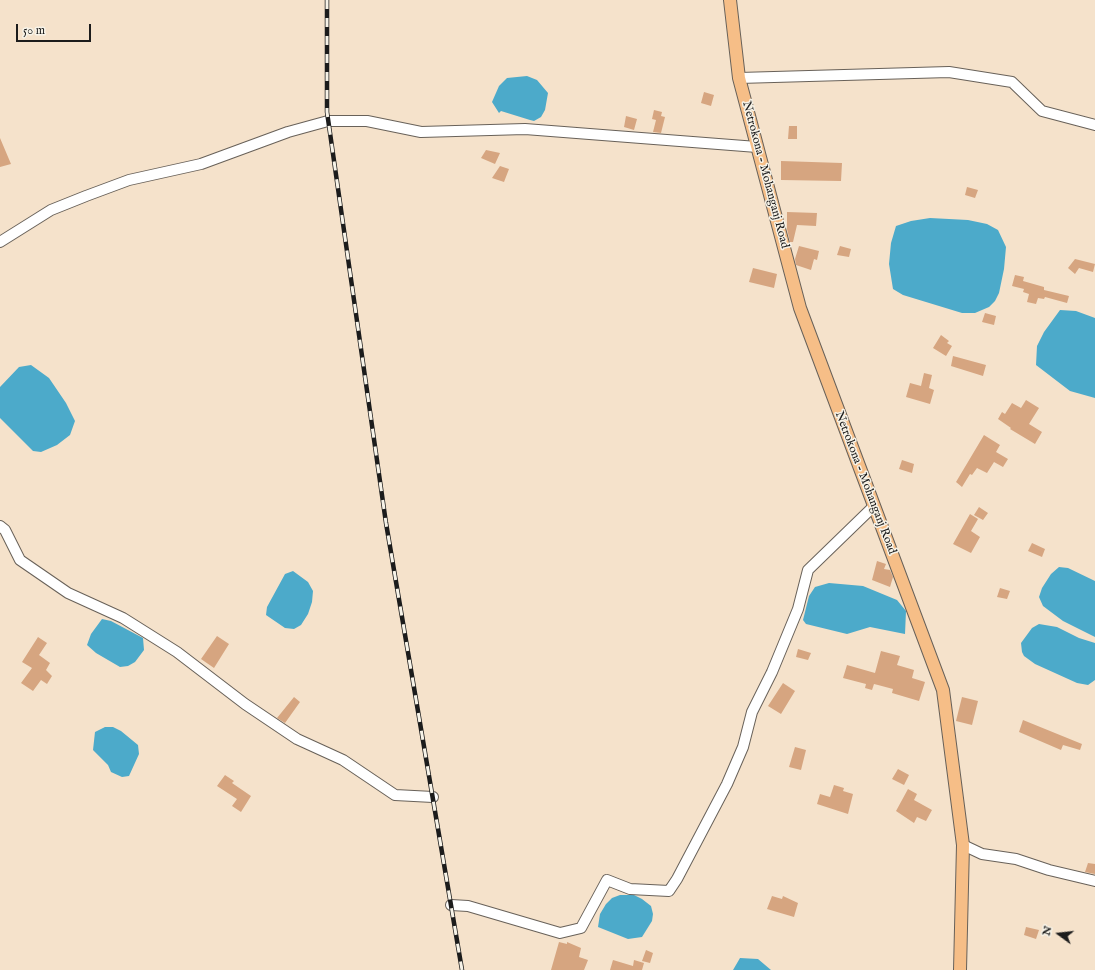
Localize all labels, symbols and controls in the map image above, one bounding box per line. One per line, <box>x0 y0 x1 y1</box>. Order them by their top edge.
scale bar <box>18 16 93 42</box>
text: 50 m <box>23 23 45 38</box>
street label: Netrokona - Mohanganj Road <box>738 100 792 250</box>
street label: Netrokona - Mohanganj Road <box>831 410 899 556</box>
north arrow <box>1039 914 1079 954</box>
text: N <box>1039 924 1055 937</box>

